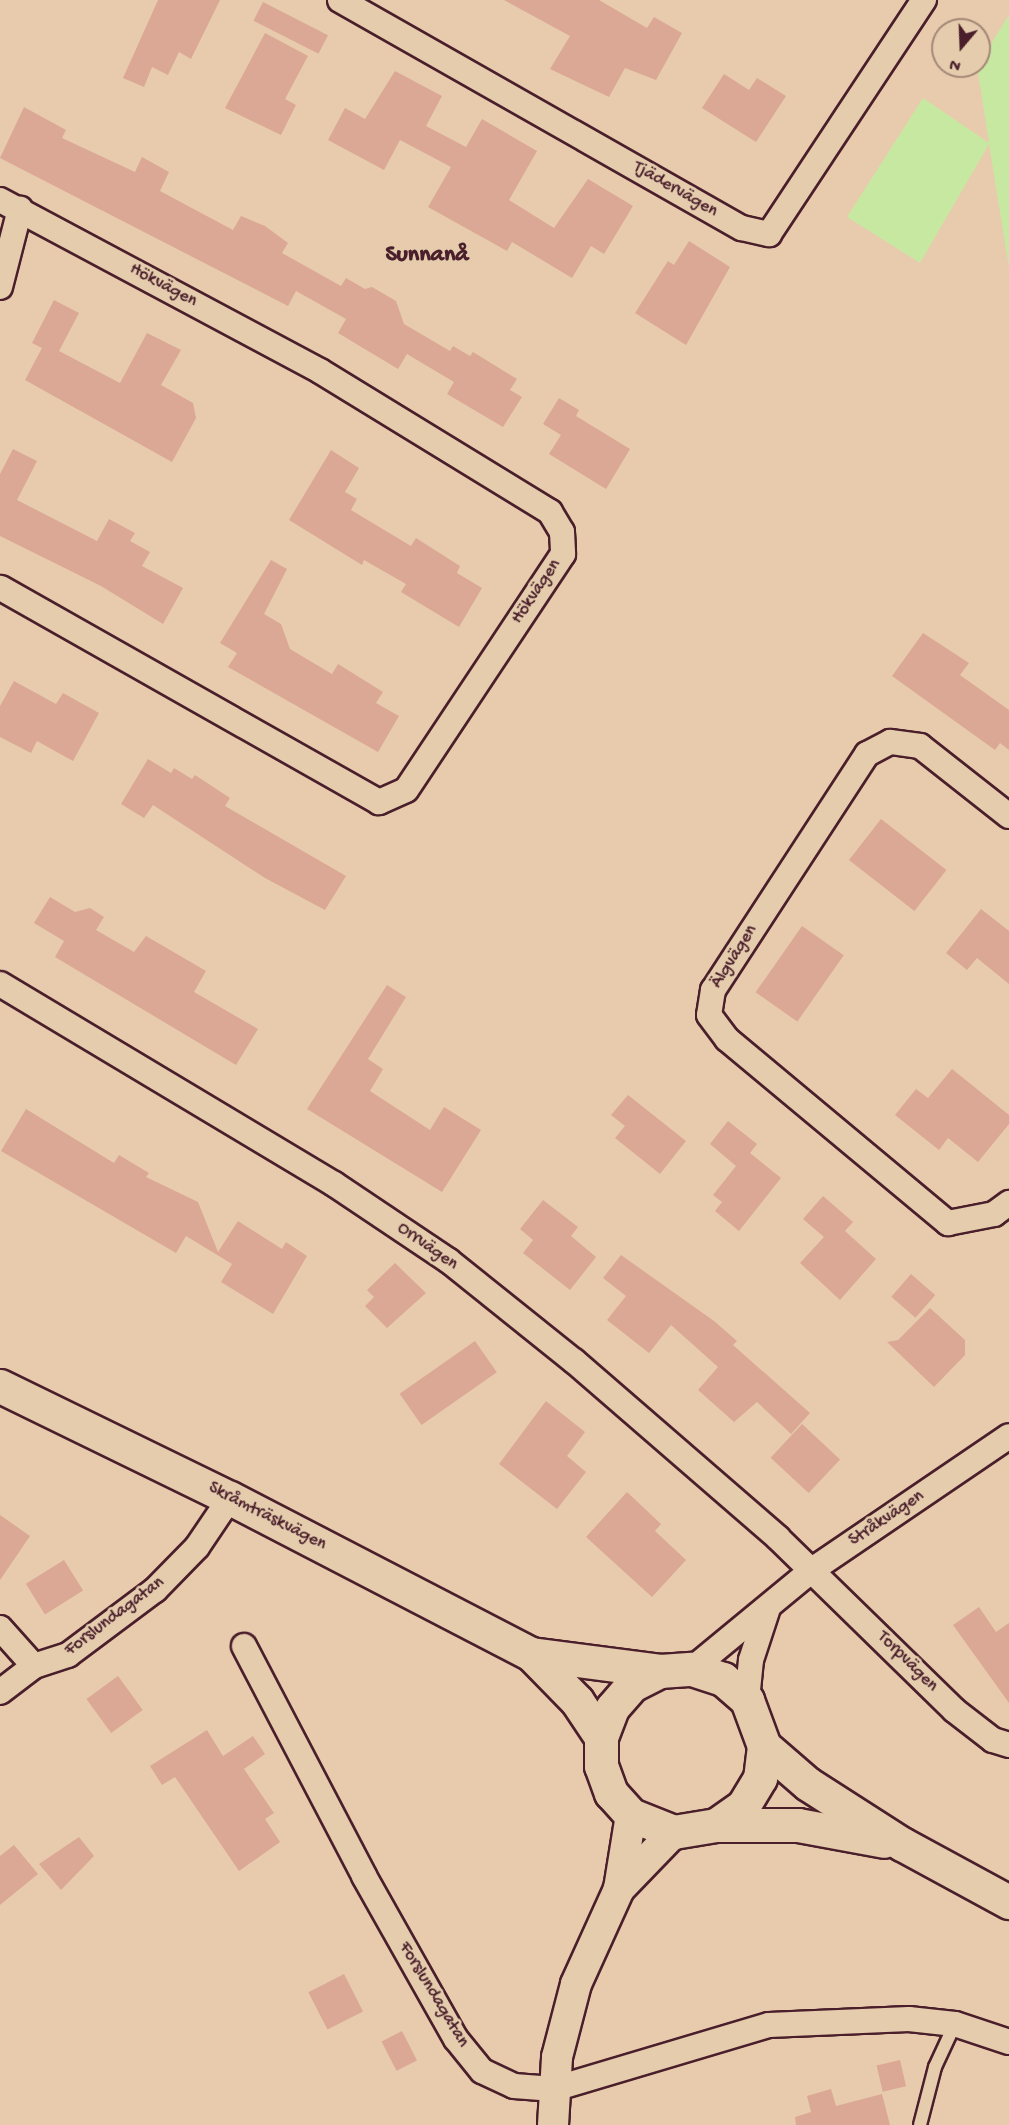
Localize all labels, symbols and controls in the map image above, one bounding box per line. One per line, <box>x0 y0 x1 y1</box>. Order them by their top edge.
north arrow <box>931 18 991 78</box>
text: N <box>948 53 964 74</box>
street label: Tjädervägen <box>629 157 721 223</box>
district label: Sunnanå <box>385 242 469 270</box>
street label: Hökvägen <box>125 259 201 313</box>
street label: Hökvägen <box>507 555 567 629</box>
street label: Älgvägen <box>707 921 763 993</box>
street label: Orrvägen <box>392 1218 462 1276</box>
street label: Skråmträskvägen <box>204 1478 330 1556</box>
street label: Stråkvägen <box>845 1486 929 1552</box>
street label: Forslundagatan <box>61 1573 169 1661</box>
street label: Torpvägen <box>872 1627 942 1697</box>
street label: Forslundagatan <box>393 1938 473 2052</box>

